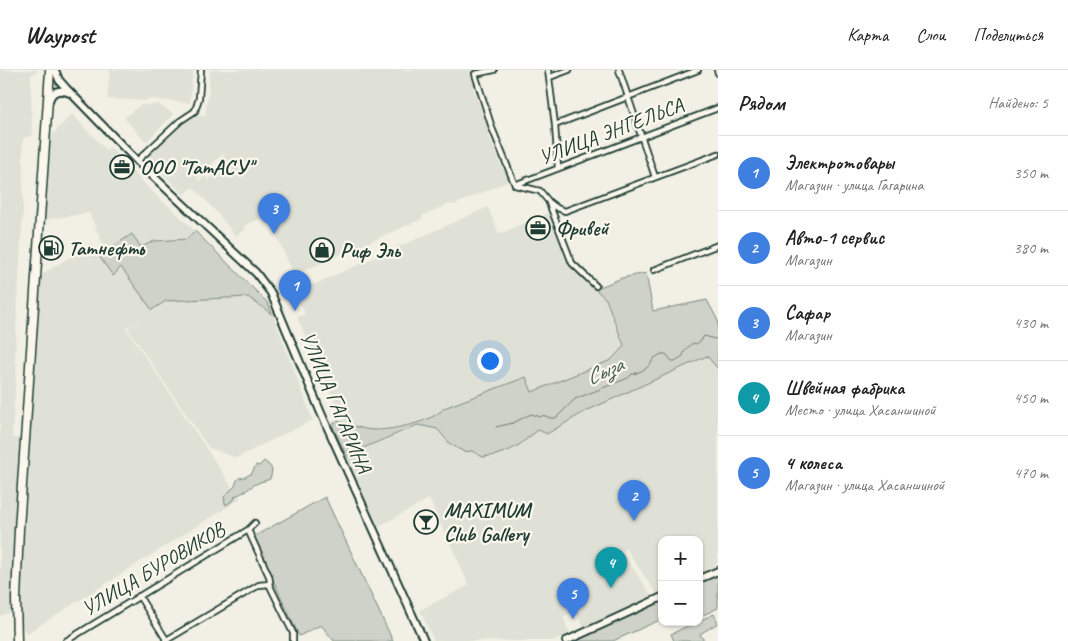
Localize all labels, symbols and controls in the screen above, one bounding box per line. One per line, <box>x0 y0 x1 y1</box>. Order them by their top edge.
text: Waypost <box>25 20 95 50</box>
text: Карта <box>847 24 888 46</box>
text: Слои <box>916 24 945 46</box>
text: Поделиться <box>973 24 1043 46</box>
text: Рядом <box>738 90 785 116</box>
street label: УЛИЦА ЭНГЕЛЬСА <box>535 91 687 170</box>
text: Найдено: 5 <box>988 93 1048 113</box>
text: Электротовары <box>785 151 894 175</box>
office icon: ООО "ТатАСУ" <box>109 154 135 180</box>
place label: ООО "ТатАСУ" <box>140 154 258 180</box>
text: 1 <box>750 163 758 183</box>
text: 350 m <box>1014 163 1048 183</box>
text: Магазин · улица Гагарина <box>785 175 923 195</box>
pin: 3 <box>258 193 290 234</box>
office icon: Фривей <box>525 215 551 241</box>
place label: Фривей <box>556 215 611 241</box>
text: Авто-1 сервис <box>785 226 884 250</box>
fuel station icon: Татнефть <box>38 235 64 261</box>
place label: Татнефть <box>68 235 146 261</box>
shop icon: Риф Эль <box>309 237 335 263</box>
place label: Риф Эль <box>340 237 402 263</box>
text: 2 <box>750 238 758 258</box>
text: 380 m <box>1014 238 1048 258</box>
text: Магазин <box>785 250 832 270</box>
pin: 1 <box>279 270 311 311</box>
text: Сафар <box>785 301 830 325</box>
text: 3 <box>750 313 758 333</box>
text: 430 m <box>1014 313 1048 333</box>
text: Магазин <box>785 325 832 345</box>
street label: УЛИЦА ГАГАРИНА <box>295 327 378 478</box>
your location <box>477 348 503 374</box>
water label: Сыза <box>582 350 629 391</box>
text: Швейная фабрика <box>785 376 904 400</box>
text: 4 <box>750 388 758 408</box>
text: 450 m <box>1014 388 1048 408</box>
text: Место · улица Хасаншиной <box>785 400 936 420</box>
text: 4 колеса <box>785 451 842 475</box>
text: 5 <box>751 463 757 483</box>
text: 470 m <box>1014 463 1048 483</box>
text: Магазин · улица Хасаншиной <box>785 475 944 495</box>
pin: 2 <box>618 480 650 521</box>
place label: MAXIMUM Club Gallery <box>444 497 533 547</box>
bar icon: MAXIMUM Club Gallery <box>413 509 439 535</box>
street label: УЛИЦА БУРОВИКОВ <box>77 515 231 622</box>
map controls <box>658 536 703 626</box>
button: + <box>658 536 703 581</box>
pin: 4 <box>595 547 627 588</box>
pin: 5 <box>557 578 589 619</box>
button: − <box>658 581 703 626</box>

